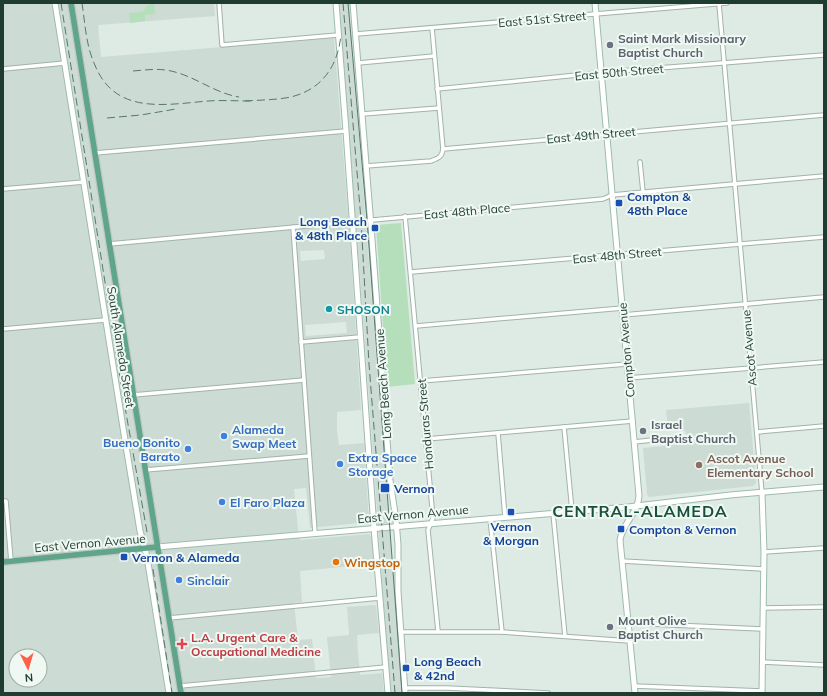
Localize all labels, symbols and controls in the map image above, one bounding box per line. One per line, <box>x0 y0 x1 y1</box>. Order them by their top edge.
street label: East 51st Street <box>497 8 587 30</box>
place label: Saint Mark Missionary Baptist Church <box>618 31 746 60</box>
marker: Saint Mark Missionary Baptist Church <box>605 40 615 50</box>
street label: East 50th Street <box>574 61 664 83</box>
street label: East 49th Street <box>546 124 636 146</box>
place label: Compton & 48th Place <box>627 189 691 218</box>
marker: Compton & 48th Place <box>614 198 624 208</box>
street label: East 48th Place <box>423 200 511 222</box>
place label: Long Beach & 48th Place <box>295 214 367 243</box>
marker: Long Beach & 48th Place <box>370 223 380 233</box>
street label: East 48th Street <box>572 244 662 266</box>
street label: South Alameda Street <box>104 285 138 409</box>
place label: SHOSON <box>337 302 390 317</box>
street label: Compton Avenue <box>614 302 638 398</box>
marker: SHOSON <box>324 304 334 314</box>
street label: Ascot Avenue <box>738 309 760 387</box>
street label: Long Beach Avenue <box>372 328 394 440</box>
street label: Honduras Street <box>414 378 436 470</box>
place label: Israel Baptist Church <box>651 417 736 446</box>
place label: Alameda Swap Meet <box>232 422 297 451</box>
marker: Israel Baptist Church <box>638 426 648 436</box>
marker: Alameda Swap Meet <box>219 431 229 441</box>
place label: Bueno Bonito Barato <box>103 435 180 464</box>
marker: Bueno Bonito Barato <box>183 444 193 454</box>
place label: Extra Space Storage <box>348 450 417 479</box>
place label: Ascot Avenue Elementary School <box>707 451 814 480</box>
marker: Extra Space Storage <box>335 459 345 469</box>
marker: Ascot Avenue Elementary School <box>694 460 704 470</box>
place label: Vernon <box>393 481 435 496</box>
marker: Vernon <box>379 482 391 494</box>
place label: El Faro Plaza <box>230 495 305 510</box>
marker: El Faro Plaza <box>217 497 227 507</box>
district label: CENTRAL-ALAMEDA <box>552 501 728 521</box>
street label: East Vernon Avenue <box>357 502 469 526</box>
marker: Vernon & Morgan <box>506 507 516 517</box>
place label: Vernon & Morgan <box>483 519 539 548</box>
place label: Compton & Vernon <box>629 522 737 537</box>
marker: Compton & Vernon <box>616 524 626 534</box>
street label: East Vernon Avenue <box>34 531 146 555</box>
place label: Vernon & Alameda <box>131 550 239 565</box>
marker: Vernon & Alameda <box>119 552 129 562</box>
place label: Wingstop <box>344 555 400 570</box>
marker: Wingstop <box>331 557 341 567</box>
place label: Sinclair <box>187 573 230 588</box>
marker: Sinclair <box>174 575 184 585</box>
place label: Mount Olive Baptist Church <box>618 613 703 642</box>
marker: Mount Olive Baptist Church <box>605 622 615 632</box>
place label: L.A. Urgent Care & Occupational Medicine <box>191 630 321 659</box>
marker: L.A. Urgent Care & Occupational Medicine <box>176 638 188 650</box>
north arrow <box>8 648 48 688</box>
place label: Long Beach & 42nd <box>414 654 481 683</box>
marker: Long Beach & 42nd <box>401 663 411 673</box>
text: N <box>24 671 34 685</box>

